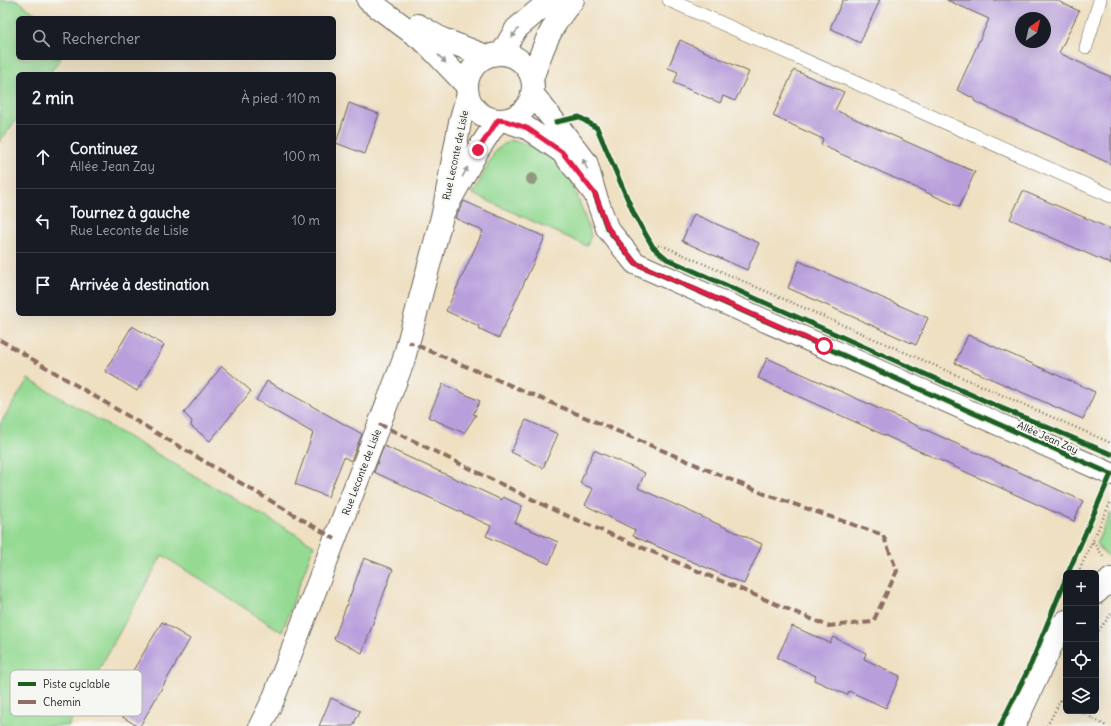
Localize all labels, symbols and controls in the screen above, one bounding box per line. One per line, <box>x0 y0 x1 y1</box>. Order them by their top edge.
north arrow <box>1015 12 1051 48</box>
search box <box>16 16 336 60</box>
icon: search <box>30 27 52 49</box>
one-way arrow <box>511 28 519 38</box>
text: Rechercher <box>62 29 140 48</box>
one-way arrow <box>437 54 446 64</box>
text: 2 min <box>32 87 74 109</box>
text: À pied · 110 m <box>241 90 320 107</box>
street label: Rue Leconte de Lisle <box>440 109 471 201</box>
text: Continuez <box>70 139 138 158</box>
route end <box>469 141 487 159</box>
icon: ahead <box>32 146 54 168</box>
text: 100 m <box>283 148 320 165</box>
text: Allée Jean Zay <box>70 158 155 175</box>
one-way arrow <box>582 158 588 169</box>
one-way arrow <box>462 166 469 178</box>
text: Tournez à gauche <box>70 203 190 222</box>
icon: left <box>32 210 54 232</box>
text: 10 m <box>292 212 320 229</box>
text: Rue Leconte de Lisle <box>70 222 189 239</box>
icon: arrive <box>32 274 54 296</box>
text: Arrivée à destination <box>70 275 209 294</box>
route start <box>815 337 833 355</box>
street label: Allée Jean Zay <box>1015 418 1080 457</box>
street label: Rue Leconte de Lisle <box>339 427 384 517</box>
map controls <box>1063 570 1099 714</box>
button: + <box>1063 570 1099 606</box>
button: − <box>1063 606 1099 642</box>
button: locate <box>1063 642 1099 678</box>
legend <box>10 670 142 716</box>
text: Piste cyclable <box>43 677 110 691</box>
button: layers <box>1063 678 1099 714</box>
text: Chemin <box>43 695 81 709</box>

